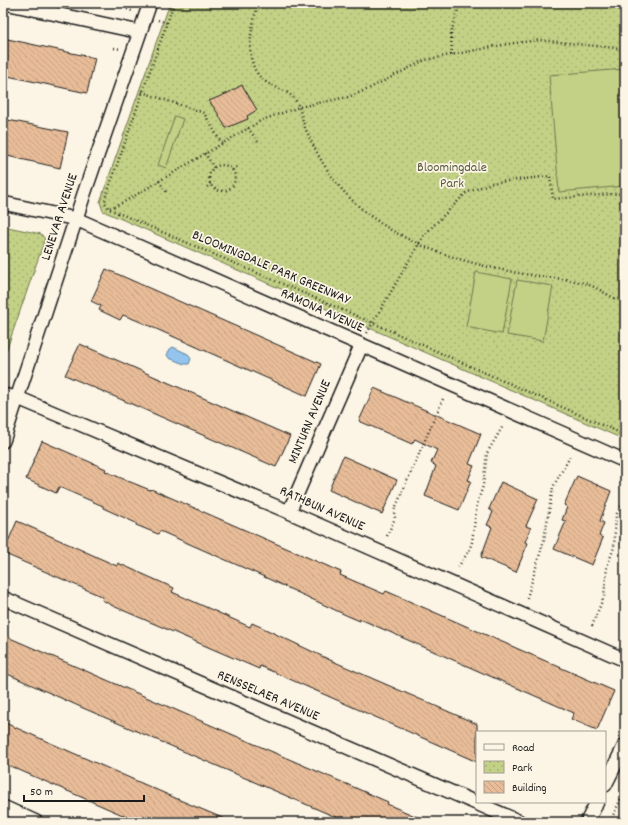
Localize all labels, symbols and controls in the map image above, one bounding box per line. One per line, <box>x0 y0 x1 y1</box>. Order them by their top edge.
park label: Bloomingdale Park <box>417 158 487 194</box>
street label: LENEVAR AVENUE <box>37 170 84 263</box>
street label: BLOOMINGDALE PARK GREENWAY <box>189 226 354 311</box>
street label: RAMONA AVENUE <box>277 284 367 339</box>
street label: MINTURN AVENUE <box>283 376 337 467</box>
street label: RATHBUN AVENUE <box>276 481 368 537</box>
street label: RENSSELAER AVENUE <box>214 665 323 727</box>
legend <box>476 731 606 803</box>
text: Road <box>512 740 534 757</box>
text: Park <box>512 760 533 777</box>
scale bar <box>24 777 144 803</box>
text: Building <box>512 780 547 797</box>
text: 50 m <box>30 784 53 801</box>

